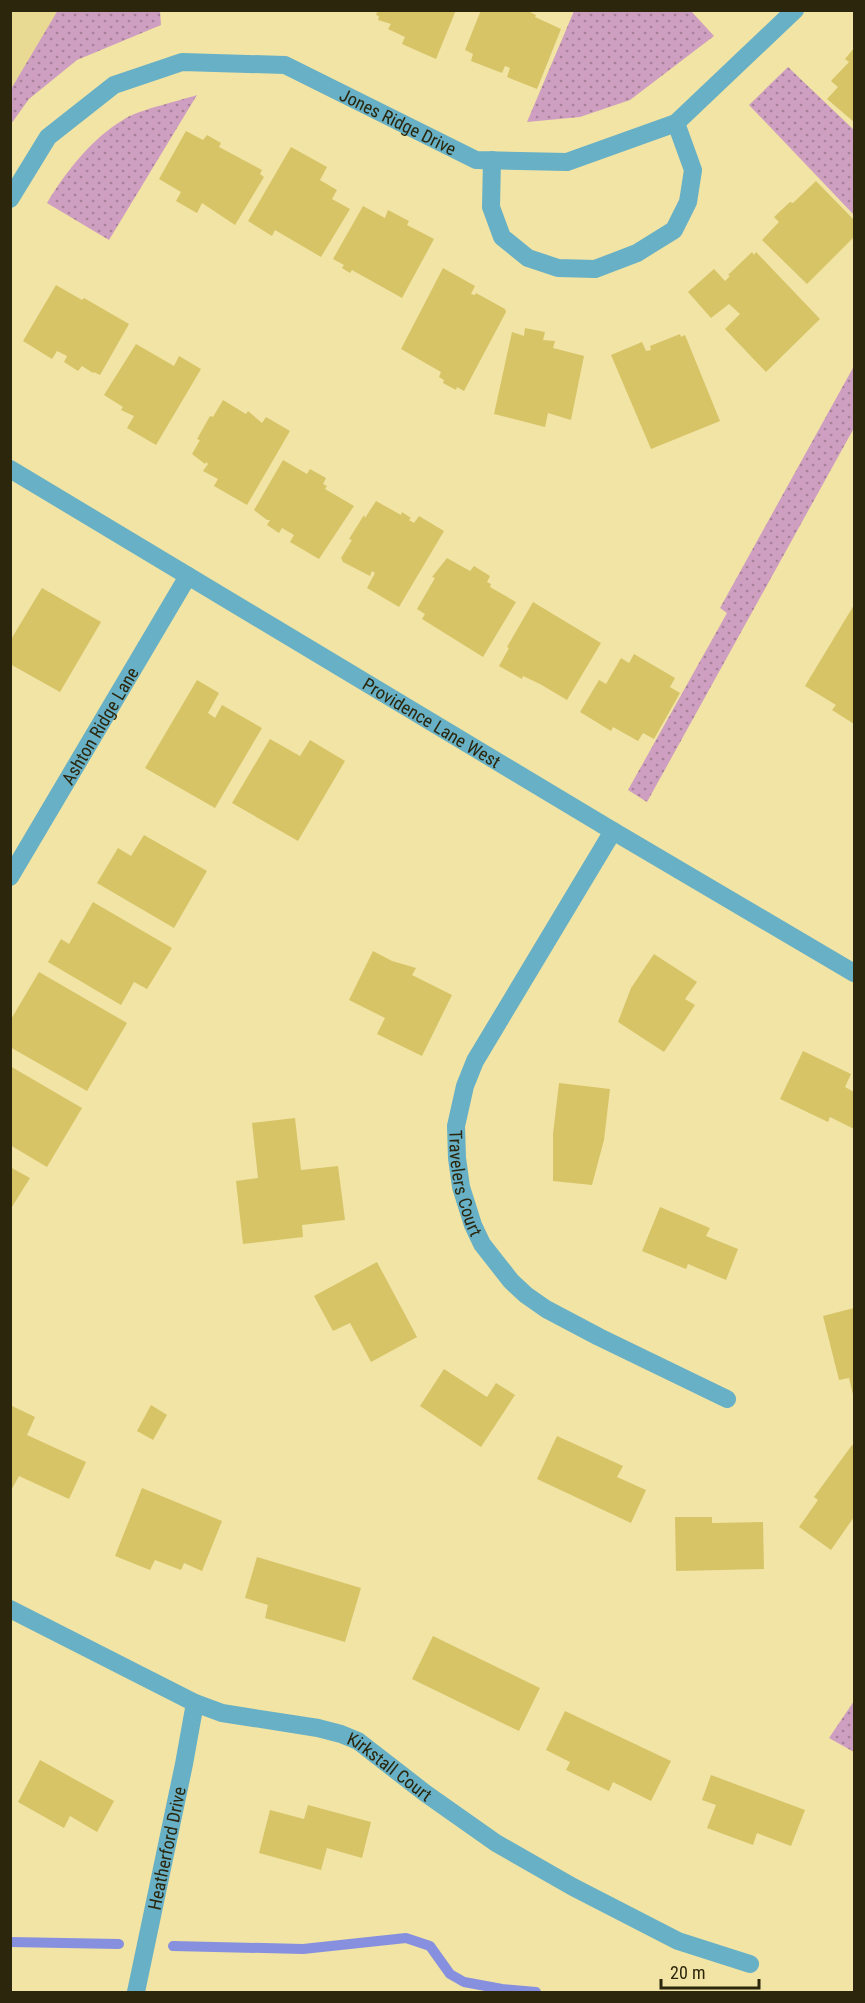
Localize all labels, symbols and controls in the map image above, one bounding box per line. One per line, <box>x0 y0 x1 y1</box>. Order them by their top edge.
street label: Jones Ridge Drive <box>337 84 460 159</box>
street label: Ashton Ridge Lane <box>57 663 142 788</box>
street label: Providence Lane West <box>359 673 505 772</box>
street label: Travelers Court <box>446 1129 487 1239</box>
street label: Kirkstall Court <box>344 1727 436 1805</box>
street label: Heatherford Drive <box>143 1785 189 1912</box>
scale bar <box>661 1952 758 1990</box>
text: 20 m <box>670 1962 705 1983</box>

